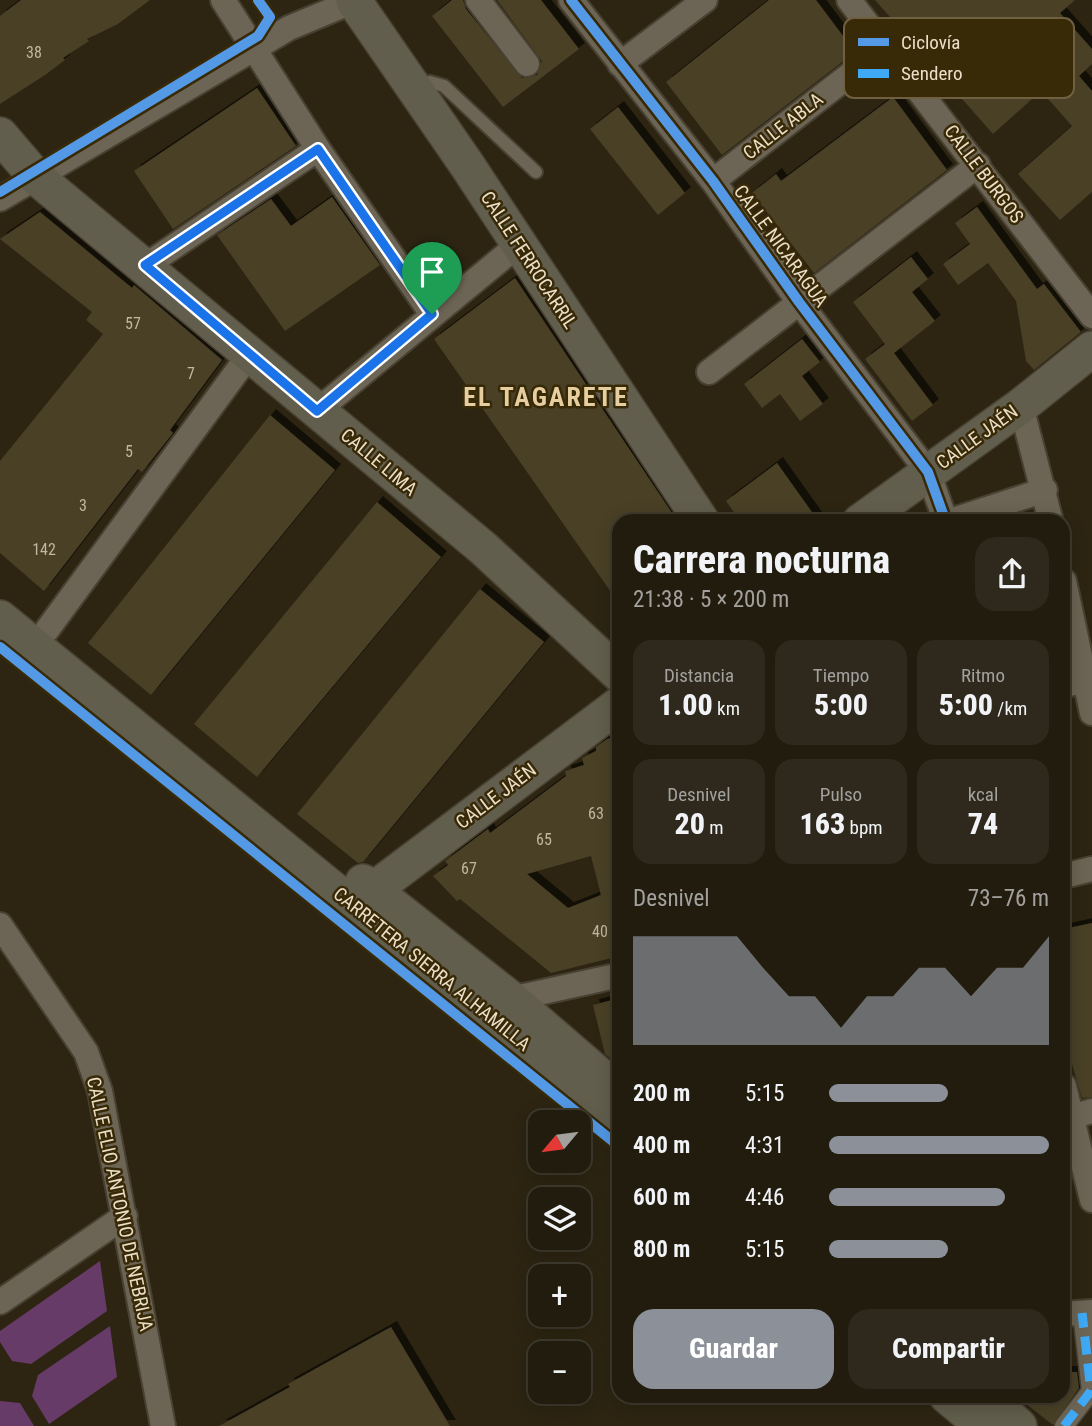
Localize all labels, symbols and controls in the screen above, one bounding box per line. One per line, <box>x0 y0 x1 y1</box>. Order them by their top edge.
legend <box>844 18 1074 98</box>
text: Ciclovía <box>901 31 960 54</box>
house number: 38 <box>26 43 42 62</box>
text: Sendero <box>901 62 962 85</box>
street label: CALLE ABLA <box>738 88 828 164</box>
street label: CALLE BURGOS <box>940 120 1029 228</box>
street label: CALLE NICARAGUA <box>729 180 833 312</box>
street label: CALLE FERROCARRIL <box>476 187 582 333</box>
pin <box>402 242 462 314</box>
icon: arrive <box>413 253 451 291</box>
house number: 57 <box>125 314 141 333</box>
house number: 7 <box>187 364 195 383</box>
district label: EL TAGARETE <box>463 382 629 412</box>
street label: CALLE JAÉN <box>932 400 1022 474</box>
street label: CALLE LIMA <box>336 423 422 501</box>
house number: 5 <box>125 442 133 461</box>
house number: 3 <box>79 496 87 515</box>
button: share <box>975 537 1049 611</box>
text: Carrera nocturna <box>633 538 890 582</box>
house number: 142 <box>32 540 56 559</box>
text: 21:38 · 5 × 200 m <box>633 586 789 613</box>
text: Distancia <box>664 664 734 687</box>
text: Tiempo <box>813 664 869 687</box>
text: Ritmo <box>961 664 1005 687</box>
text: 1.00 <box>658 687 713 722</box>
text: 5:00 <box>814 687 868 722</box>
text: 5:00 <box>939 687 993 722</box>
text: km <box>713 697 740 720</box>
text: /km <box>993 697 1027 720</box>
street label: CALLE JAÉN <box>451 758 541 834</box>
text: Desnivel <box>667 783 731 806</box>
text: Pulso <box>820 783 862 806</box>
text: kcal <box>968 783 998 806</box>
house number: 63 <box>588 804 604 823</box>
text: 20 <box>674 806 705 841</box>
text: 163 <box>799 806 845 841</box>
text: 74 <box>968 806 998 841</box>
text: m <box>705 816 724 839</box>
text: bpm <box>845 816 883 839</box>
house number: 65 <box>536 830 552 849</box>
house number: 67 <box>461 859 477 878</box>
street label: CARRETERA SIERRA ALHAMILLA <box>329 882 535 1056</box>
text: Desnivel <box>633 885 710 912</box>
text: 73–76 m <box>968 885 1049 912</box>
house number: 40 <box>592 922 608 941</box>
street label: CALLE ELIO ANTONIO DE NEBRIJA <box>82 1075 158 1333</box>
text: 200 m <box>633 1080 690 1107</box>
text: 5:15 <box>745 1080 784 1107</box>
north arrow <box>528 1110 592 1172</box>
map controls <box>528 1110 591 1404</box>
text: 400 m <box>633 1132 690 1159</box>
text: 4:31 <box>745 1132 784 1159</box>
text: 600 m <box>633 1184 690 1211</box>
text: 4:46 <box>745 1184 784 1211</box>
button: layers <box>528 1187 591 1250</box>
text: 800 m <box>633 1236 690 1263</box>
text: 5:15 <box>745 1236 784 1263</box>
button: + <box>528 1264 591 1327</box>
button: Guardar <box>633 1309 834 1389</box>
button: Compartir <box>848 1309 1049 1389</box>
button: − <box>528 1341 591 1404</box>

